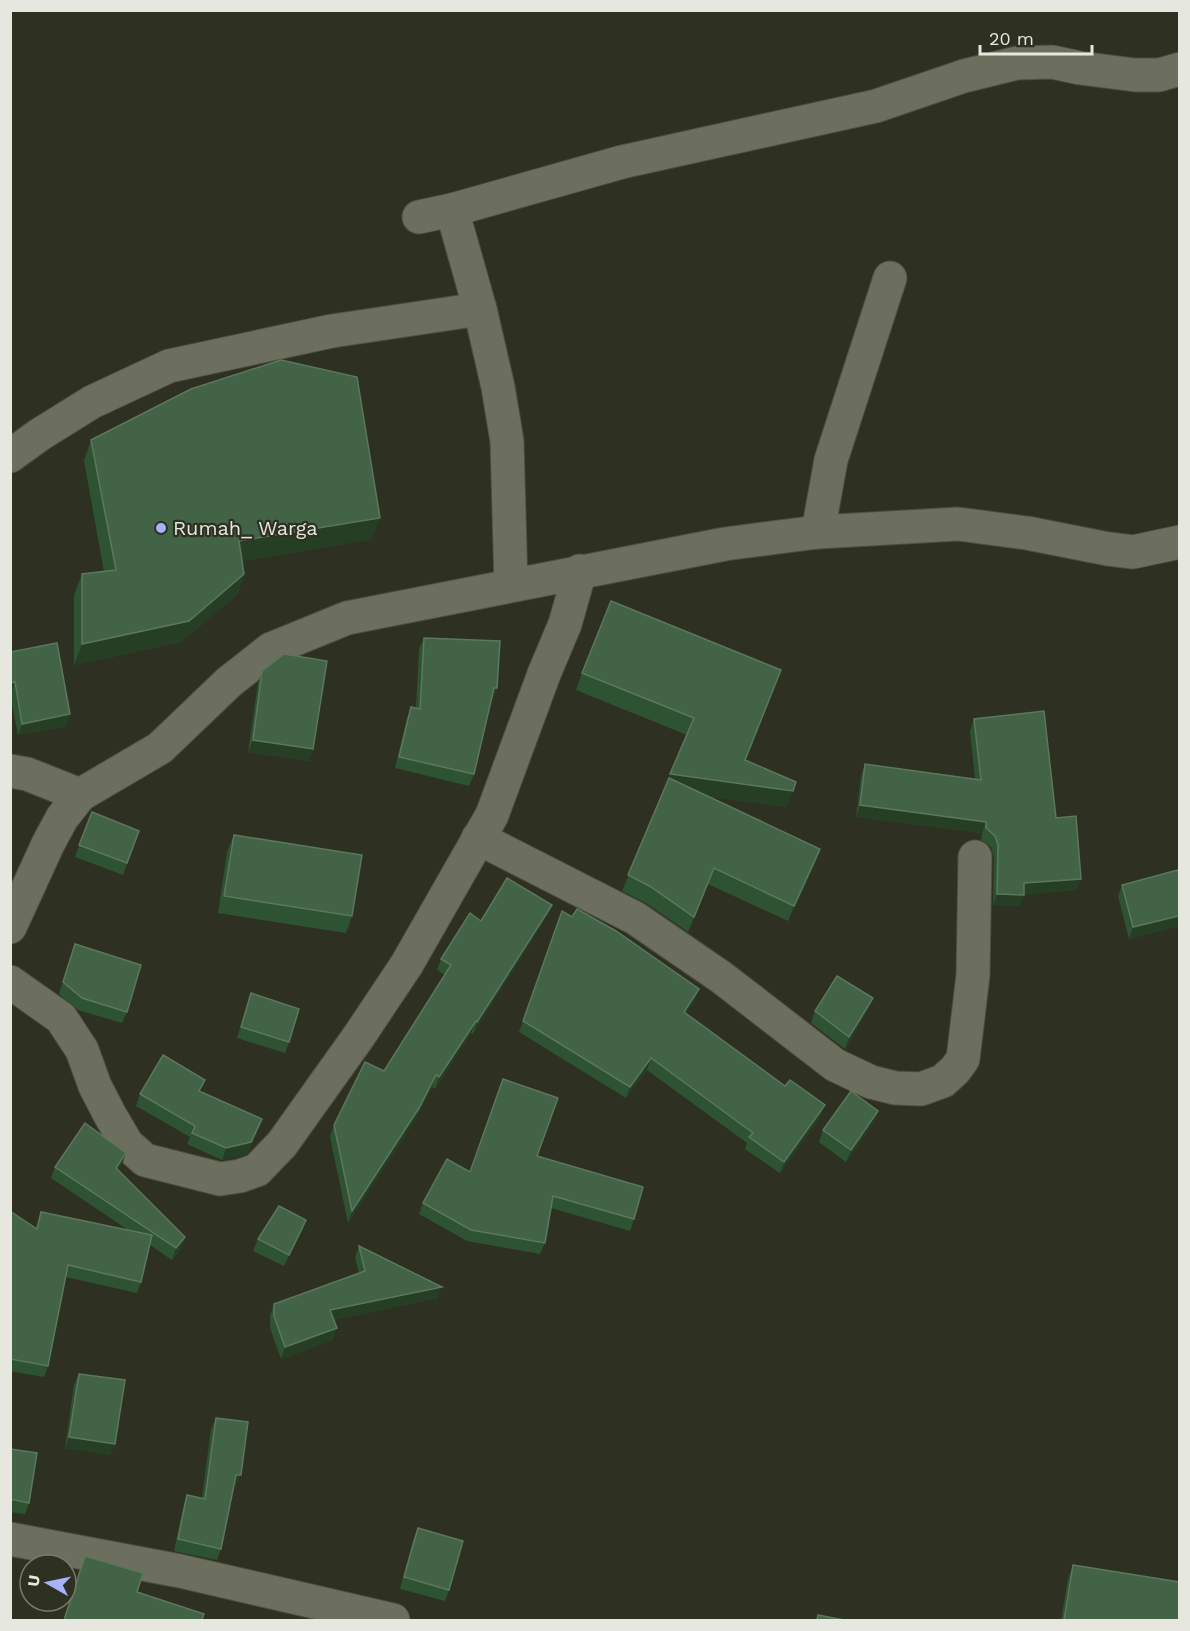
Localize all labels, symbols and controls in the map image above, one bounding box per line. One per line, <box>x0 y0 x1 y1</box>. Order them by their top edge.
scale bar <box>980 18 1092 56</box>
text: 20 m <box>989 28 1034 49</box>
place label: Rumah_ Warga <box>173 516 318 540</box>
marker: Rumah_ Warga <box>154 521 168 535</box>
north arrow <box>18 1553 78 1613</box>
text: U <box>23 1574 44 1588</box>

